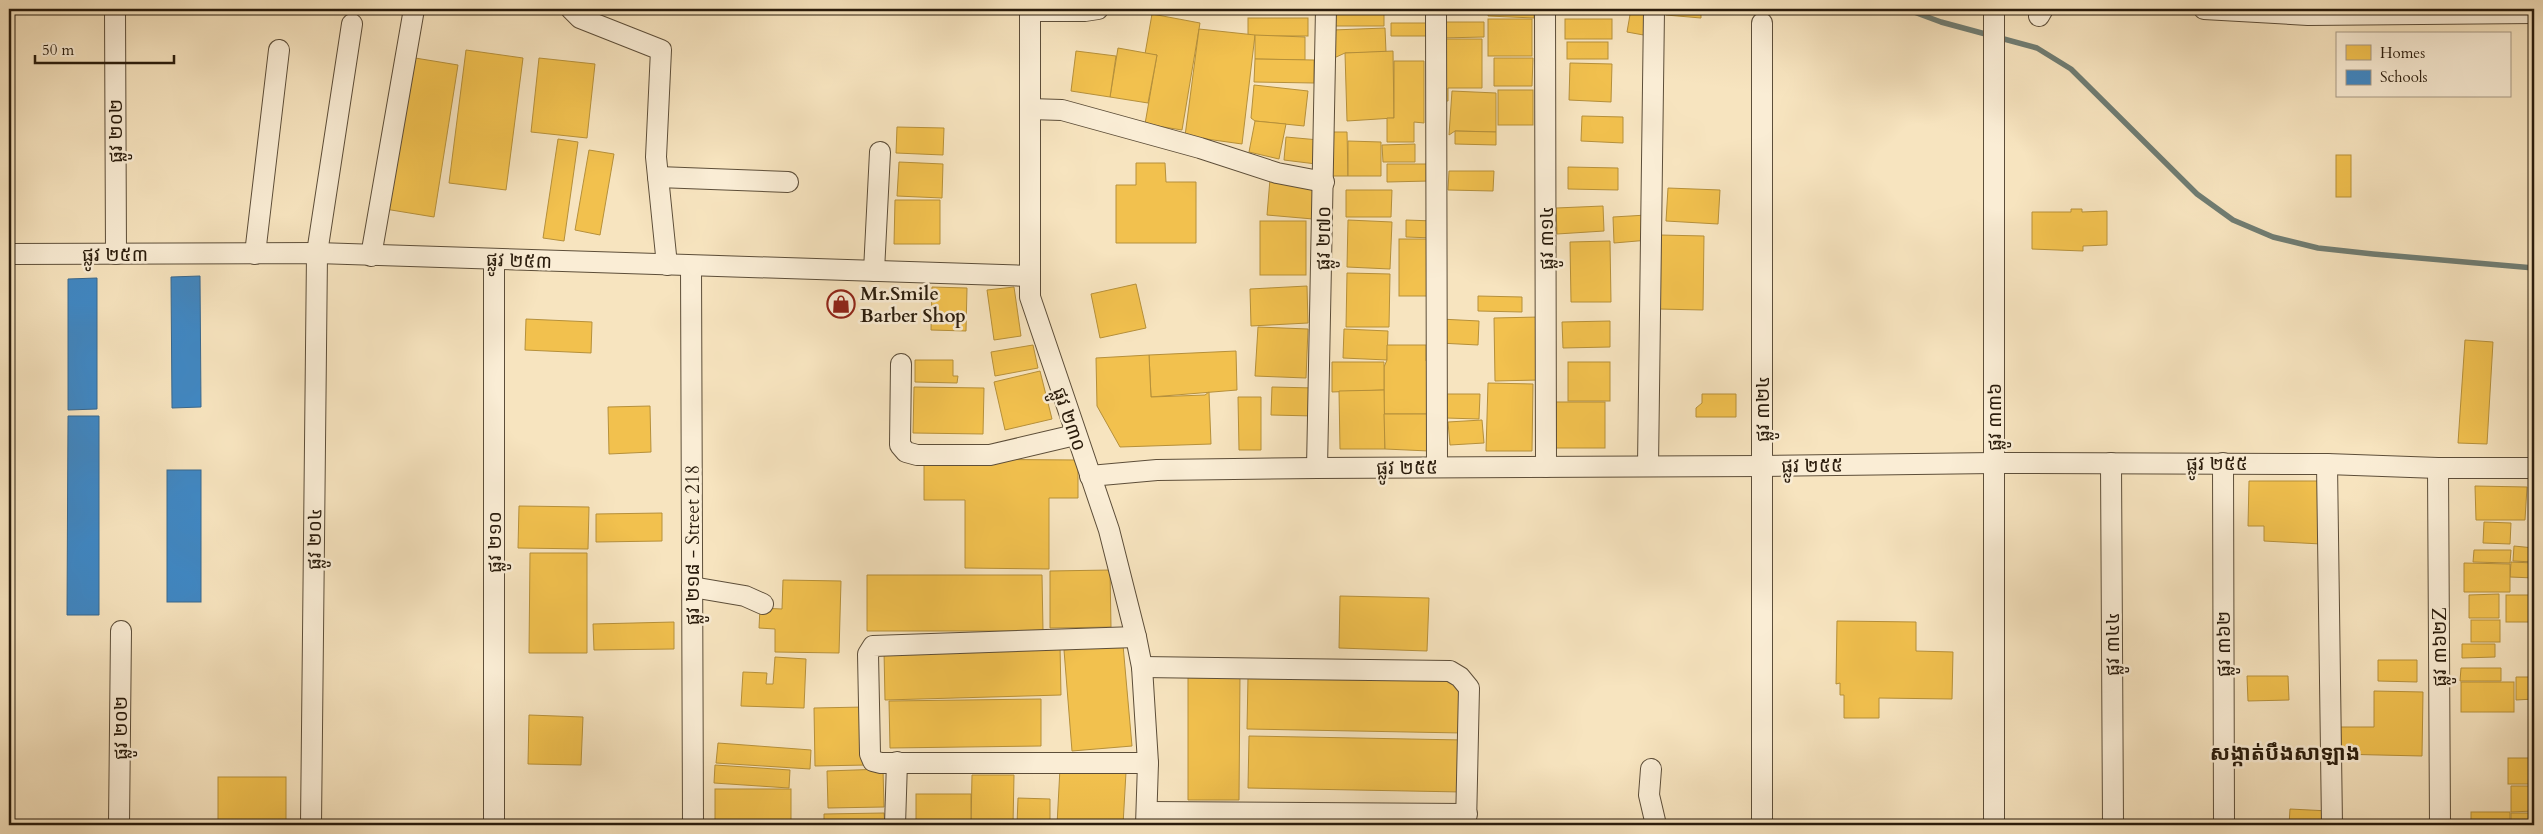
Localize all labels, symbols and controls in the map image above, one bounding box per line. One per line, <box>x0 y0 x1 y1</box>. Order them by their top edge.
scale bar <box>35 32 174 64</box>
legend <box>2336 32 2510 98</box>
text: 50 m <box>42 40 74 60</box>
text: Homes <box>2380 43 2425 63</box>
text: Schools <box>2380 67 2428 87</box>
street label: ផ្លូវ ២០២ <box>103 99 133 163</box>
street label: ផ្លូវ ២៧០ <box>1310 206 1341 271</box>
street label: ផ្លូវ ៣១៤ <box>1534 206 1564 270</box>
street label: ផ្លូវ ២៥៣ <box>82 242 148 272</box>
street label: ផ្លូវ ២៥៣ <box>485 247 552 279</box>
place label: Mr.Smile Barber Shop <box>860 281 966 329</box>
shop icon: Mr.Smile Barber Shop <box>826 289 856 319</box>
street label: ផ្លូវ ៣២៤ <box>1750 376 1780 442</box>
street label: ផ្លូវ ៣៣៦ <box>1982 383 2012 451</box>
street label: ផ្លូវ ២៣០ <box>1043 384 1092 456</box>
street label: ផ្លូវ ២៥៥ <box>2186 451 2248 481</box>
street label: ផ្លូវ ២៥៥ <box>1781 452 1843 483</box>
street label: ផ្លូវ ២៥៥ <box>1376 454 1438 485</box>
street label: ផ្លូវ ២១៨ - Street 218 <box>680 465 710 625</box>
street label: ផ្លូវ ២០៤ <box>301 508 332 570</box>
street label: ផ្លូវ ២១០ <box>482 511 512 573</box>
street label: ផ្លូវ ៣៦២Z <box>2427 607 2457 687</box>
street label: ផ្លូវ ៣៦២ <box>2211 611 2241 677</box>
street label: ផ្លូវ ៣៤៤ <box>2100 612 2130 676</box>
street label: ផ្លូវ ២០២ <box>108 696 138 760</box>
district label: សង្កាត់បឹងសាឡាង <box>2210 739 2360 768</box>

